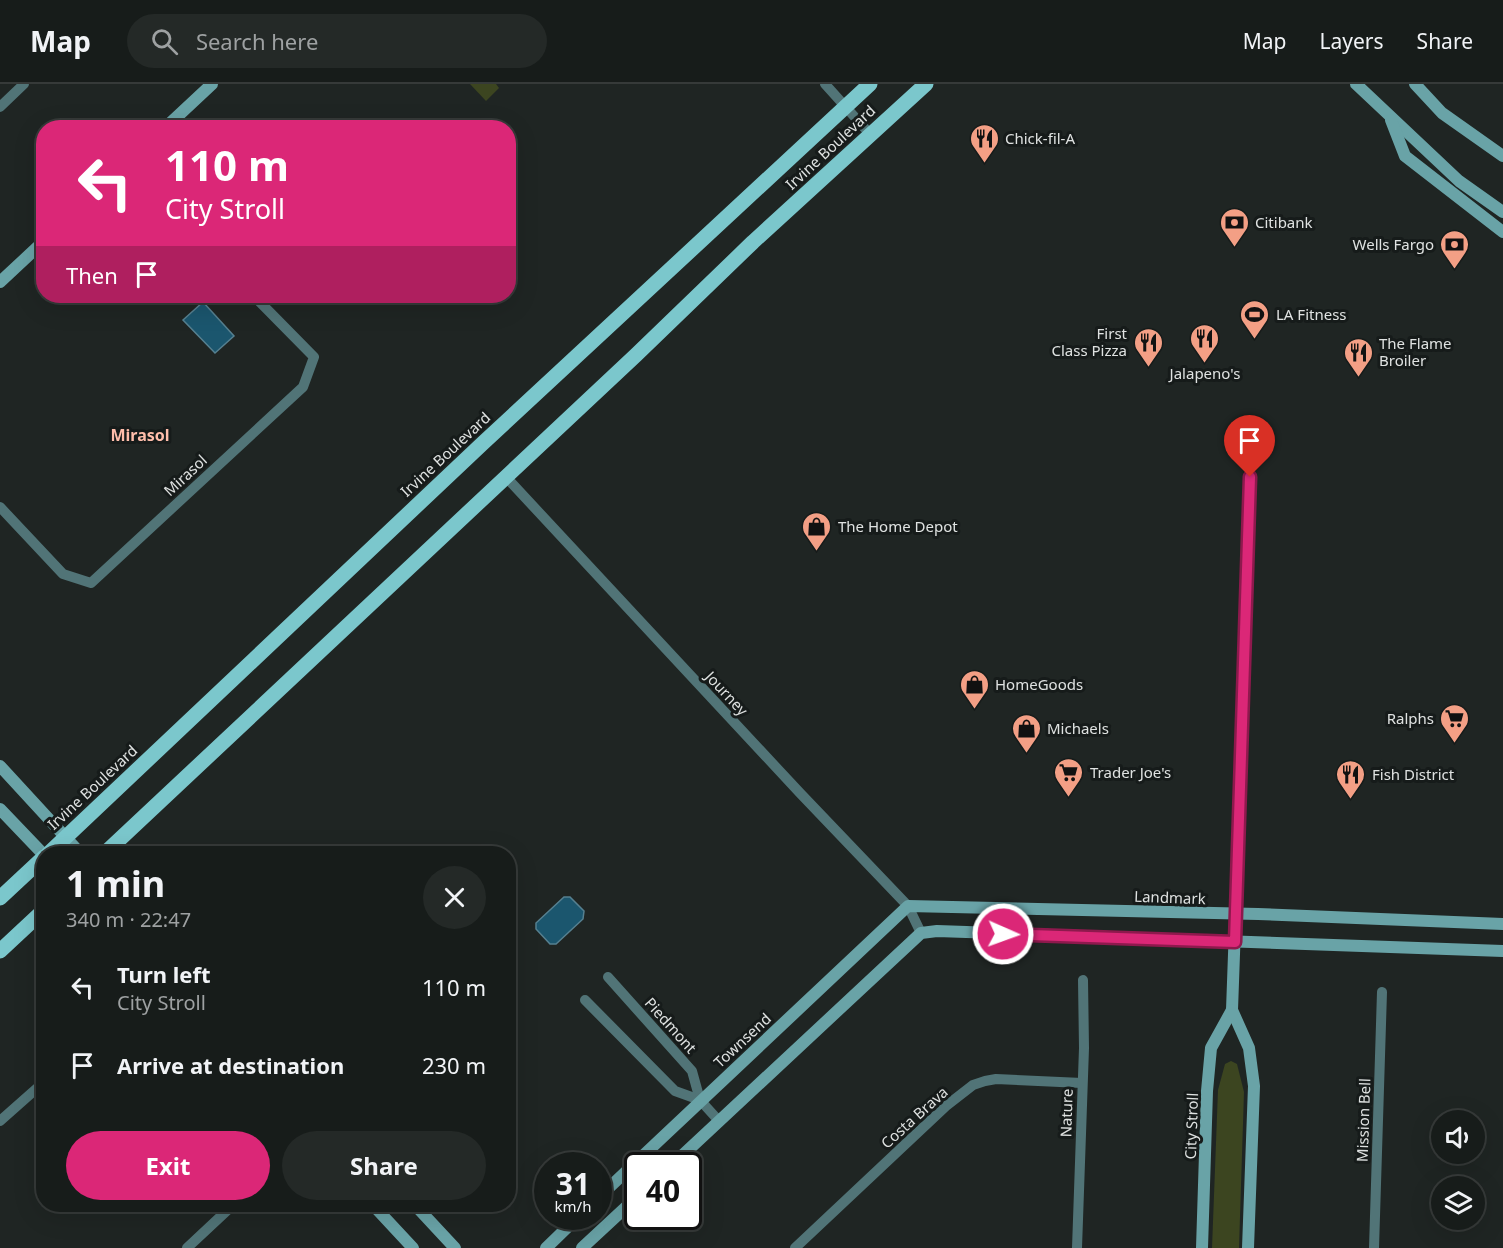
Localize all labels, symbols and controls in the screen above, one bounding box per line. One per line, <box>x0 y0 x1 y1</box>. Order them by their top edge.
search box <box>127 14 547 68</box>
text: Map <box>30 22 91 60</box>
icon: search <box>148 25 181 58</box>
text: Search here <box>196 26 318 56</box>
text: Map <box>1243 27 1287 55</box>
text: Layers <box>1320 27 1384 55</box>
text: Share <box>1417 27 1473 55</box>
street label: Irvine Boulevard <box>781 100 879 194</box>
restaurant icon: Chick-fil-A <box>968 122 1000 164</box>
place label: Chick-fil-A <box>1005 128 1075 148</box>
text: 110 m <box>165 136 289 193</box>
icon: left <box>66 144 144 222</box>
text: City Stroll <box>165 190 285 227</box>
bank icon: Citibank <box>1218 206 1250 248</box>
place label: Citibank <box>1255 212 1313 232</box>
bank icon: Wells Fargo <box>1439 228 1471 270</box>
place label: Wells Fargo <box>1353 234 1434 254</box>
icon: arrive <box>130 258 163 291</box>
text: Then <box>66 260 118 290</box>
sports icon: LA Fitness <box>1239 298 1271 340</box>
place label: LA Fitness <box>1276 304 1347 324</box>
restaurant icon: Jalapeno's <box>1189 322 1221 364</box>
place label: First Class Pizza <box>1052 323 1128 360</box>
restaurant icon: First Class Pizza <box>1132 326 1164 368</box>
place label: The Flame Broiler <box>1379 333 1452 370</box>
restaurant icon: The Flame Broiler <box>1342 336 1374 378</box>
place label: Jalapeno's <box>1168 363 1240 383</box>
street label: Irvine Boulevard <box>396 407 494 501</box>
pin <box>1224 415 1275 477</box>
district label: Mirasol <box>110 424 170 446</box>
icon: arrive <box>1233 424 1266 457</box>
street label: Mirasol <box>159 450 211 500</box>
shop icon: The Home Depot <box>801 510 833 552</box>
place label: The Home Depot <box>838 516 958 536</box>
street label: Journey <box>700 665 753 720</box>
shop icon: HomeGoods <box>958 668 990 710</box>
place label: HomeGoods <box>995 674 1083 694</box>
supermarket icon: Ralphs <box>1439 702 1471 744</box>
place label: Ralphs <box>1387 708 1434 728</box>
shop icon: Michaels <box>1010 712 1042 754</box>
place label: Michaels <box>1047 718 1109 738</box>
street label: Irvine Boulevard <box>43 740 141 834</box>
supermarket icon: Trader Joe's <box>1053 756 1085 798</box>
restaurant icon: Fish District <box>1335 758 1367 800</box>
place label: Trader Joe's <box>1090 762 1171 782</box>
place label: Fish District <box>1372 764 1455 784</box>
text: 1 min <box>66 859 165 908</box>
button: close <box>423 866 486 929</box>
street label: Landmark <box>1134 886 1206 908</box>
position arrow <box>971 902 1035 966</box>
text: 340 m · 22:47 <box>66 906 191 933</box>
text: Turn left <box>117 959 211 989</box>
icon: left <box>66 971 99 1004</box>
text: 110 m <box>422 972 486 1002</box>
text: City Stroll <box>117 989 206 1016</box>
street label: Piedmont <box>641 993 702 1058</box>
street label: Townsend <box>709 1008 775 1072</box>
icon: arrive <box>66 1049 99 1082</box>
text: Arrive at destination <box>117 1050 344 1080</box>
text: 230 m <box>422 1050 486 1080</box>
street label: Mission Bell <box>1352 1078 1374 1162</box>
street label: Costa Brava <box>876 1082 952 1152</box>
street label: Nature <box>1055 1088 1077 1138</box>
street label: City Stroll <box>1180 1092 1202 1160</box>
map controls <box>1431 1110 1485 1230</box>
button: sound <box>1431 1110 1485 1164</box>
button: Exit <box>66 1131 270 1200</box>
button: Share <box>282 1131 486 1200</box>
speed limit sign: 40 <box>624 1152 702 1230</box>
text: 31 <box>556 1163 590 1204</box>
button: layers <box>1431 1176 1485 1230</box>
text: km/h <box>555 1196 591 1216</box>

